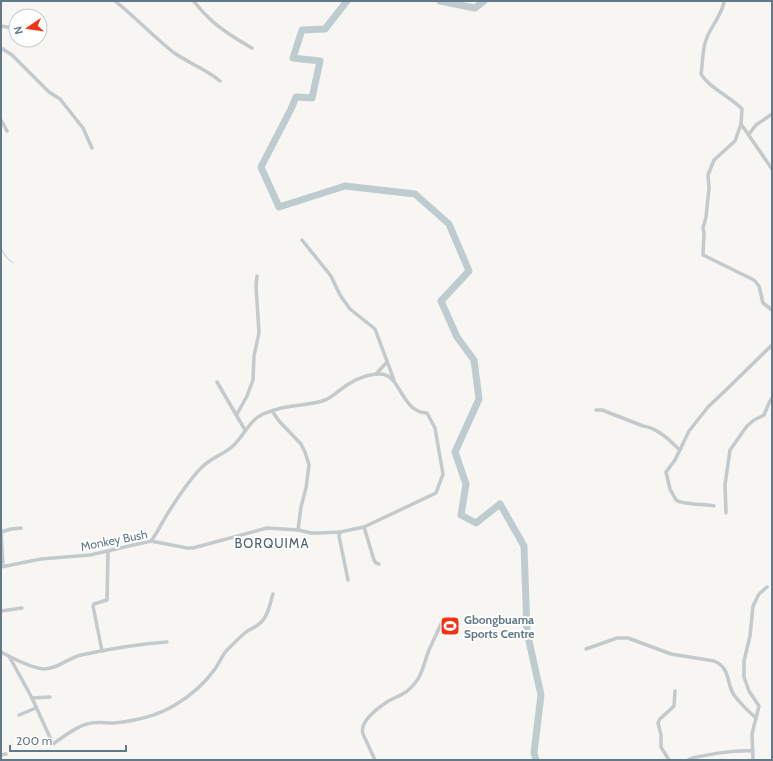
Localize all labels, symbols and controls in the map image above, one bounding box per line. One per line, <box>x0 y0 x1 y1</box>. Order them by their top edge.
north arrow <box>8 8 48 48</box>
text: N <box>11 25 26 36</box>
street label: Monkey Bush <box>79 526 149 554</box>
district label: BORQUIMA <box>235 535 309 551</box>
place label: Gbongbuama Sports Centre <box>464 612 535 641</box>
sports icon: Gbongbuama Sports Centre <box>439 615 461 637</box>
scale bar <box>10 727 126 753</box>
text: 200 m <box>16 733 52 748</box>

